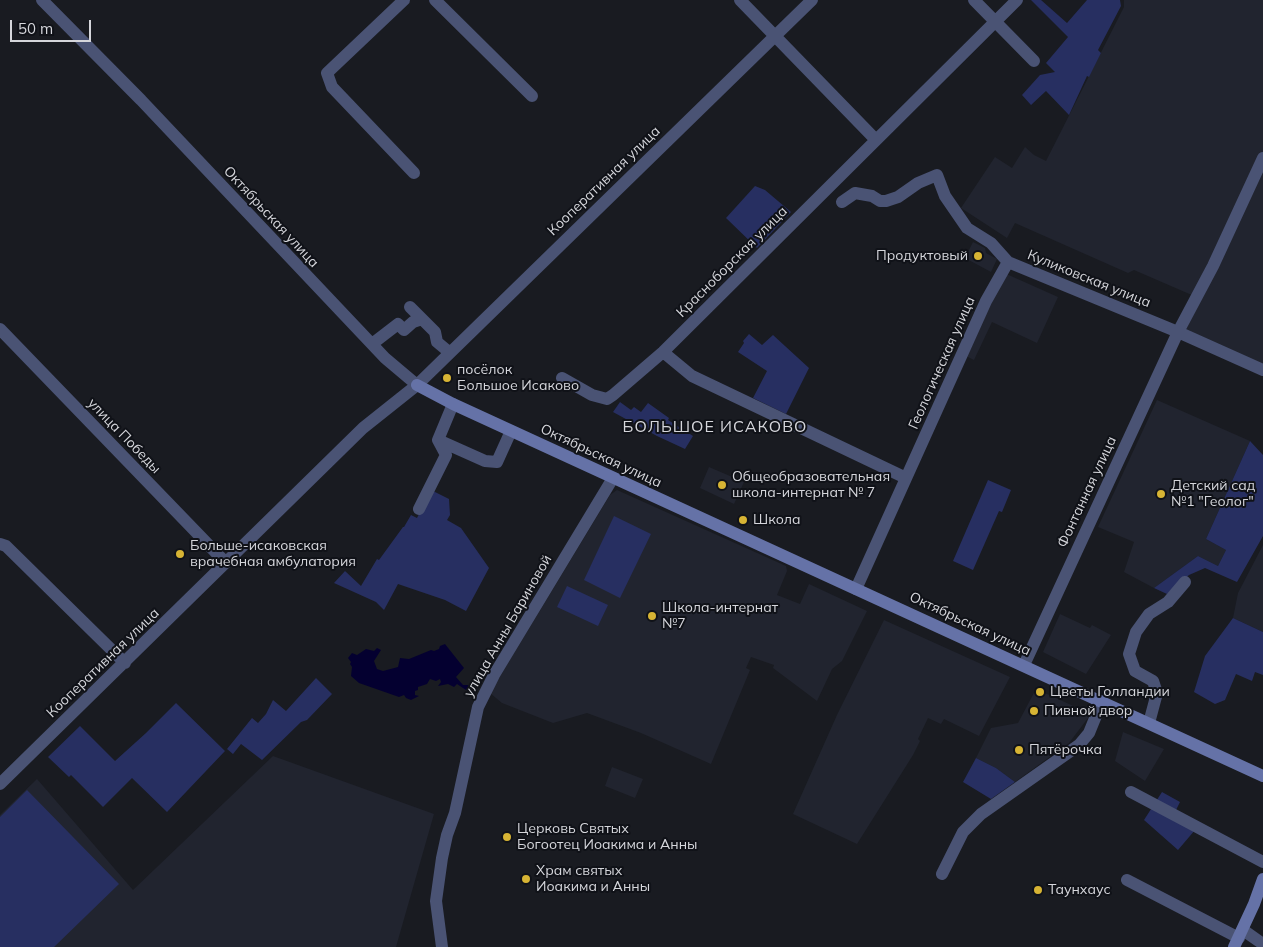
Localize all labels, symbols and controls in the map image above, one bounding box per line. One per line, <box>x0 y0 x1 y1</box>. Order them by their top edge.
scale bar <box>12 10 94 42</box>
text: 50 m <box>18 19 53 38</box>
street label: Кооперативная улица <box>544 123 664 239</box>
street label: Октябрьская улица <box>220 163 322 271</box>
street label: Красноборская улица <box>673 203 791 321</box>
street label: Куликовская улица <box>1025 247 1153 311</box>
place label: Продуктовый <box>876 248 968 264</box>
marker: Продуктовый <box>972 250 984 262</box>
street label: Геологическая улица <box>905 294 979 432</box>
place label: посёлок Большое Исаково <box>457 362 579 394</box>
marker: посёлок Большое Исаково <box>441 372 453 384</box>
street label: улица Победы <box>84 395 164 477</box>
district label: БОЛЬШОЕ ИСАКОВО <box>621 417 809 437</box>
street label: Октябрьская улица <box>538 420 664 492</box>
street label: Фонтанная улица <box>1054 434 1120 550</box>
place label: Общеобразовательная школа-интернат № 7 <box>732 469 890 502</box>
place label: Детский сад №1 "Геолог" <box>1171 478 1255 511</box>
marker: Общеобразовательная школа-интернат № 7 <box>716 479 728 491</box>
marker: Детский сад №1 "Геолог" <box>1155 488 1167 500</box>
place label: Школа <box>753 512 800 528</box>
marker: Школа <box>737 514 749 526</box>
place label: Больше-исаковская врачебная амбулатория <box>190 538 356 570</box>
marker: Больше-исаковская врачебная амбулатория <box>174 548 186 560</box>
street label: улица Анны Бариновой <box>460 552 556 700</box>
street label: Октябрьская улица <box>907 588 1033 660</box>
place label: Школа-интернат №7 <box>662 600 778 632</box>
street label: Кооперативная улица <box>43 605 163 721</box>
marker: Школа-интернат №7 <box>646 610 658 622</box>
place label: Цветы Голландии <box>1050 684 1170 700</box>
marker: Цветы Голландии <box>1034 686 1046 698</box>
place label: Пивной двор <box>1044 703 1132 719</box>
marker: Пивной двор <box>1028 705 1040 717</box>
place label: Пятёрочка <box>1029 742 1102 758</box>
marker: Пятёрочка <box>1013 744 1025 756</box>
place label: Церковь Святых Богоотец Иоакима и Анны <box>517 821 697 854</box>
marker: Церковь Святых Богоотец Иоакима и Анны <box>501 831 513 843</box>
place label: Храм святых Иоакима и Анны <box>536 863 650 896</box>
marker: Храм святых Иоакима и Анны <box>520 873 532 885</box>
place label: Таунхаус <box>1048 882 1111 898</box>
marker: Таунхаус <box>1032 884 1044 896</box>

